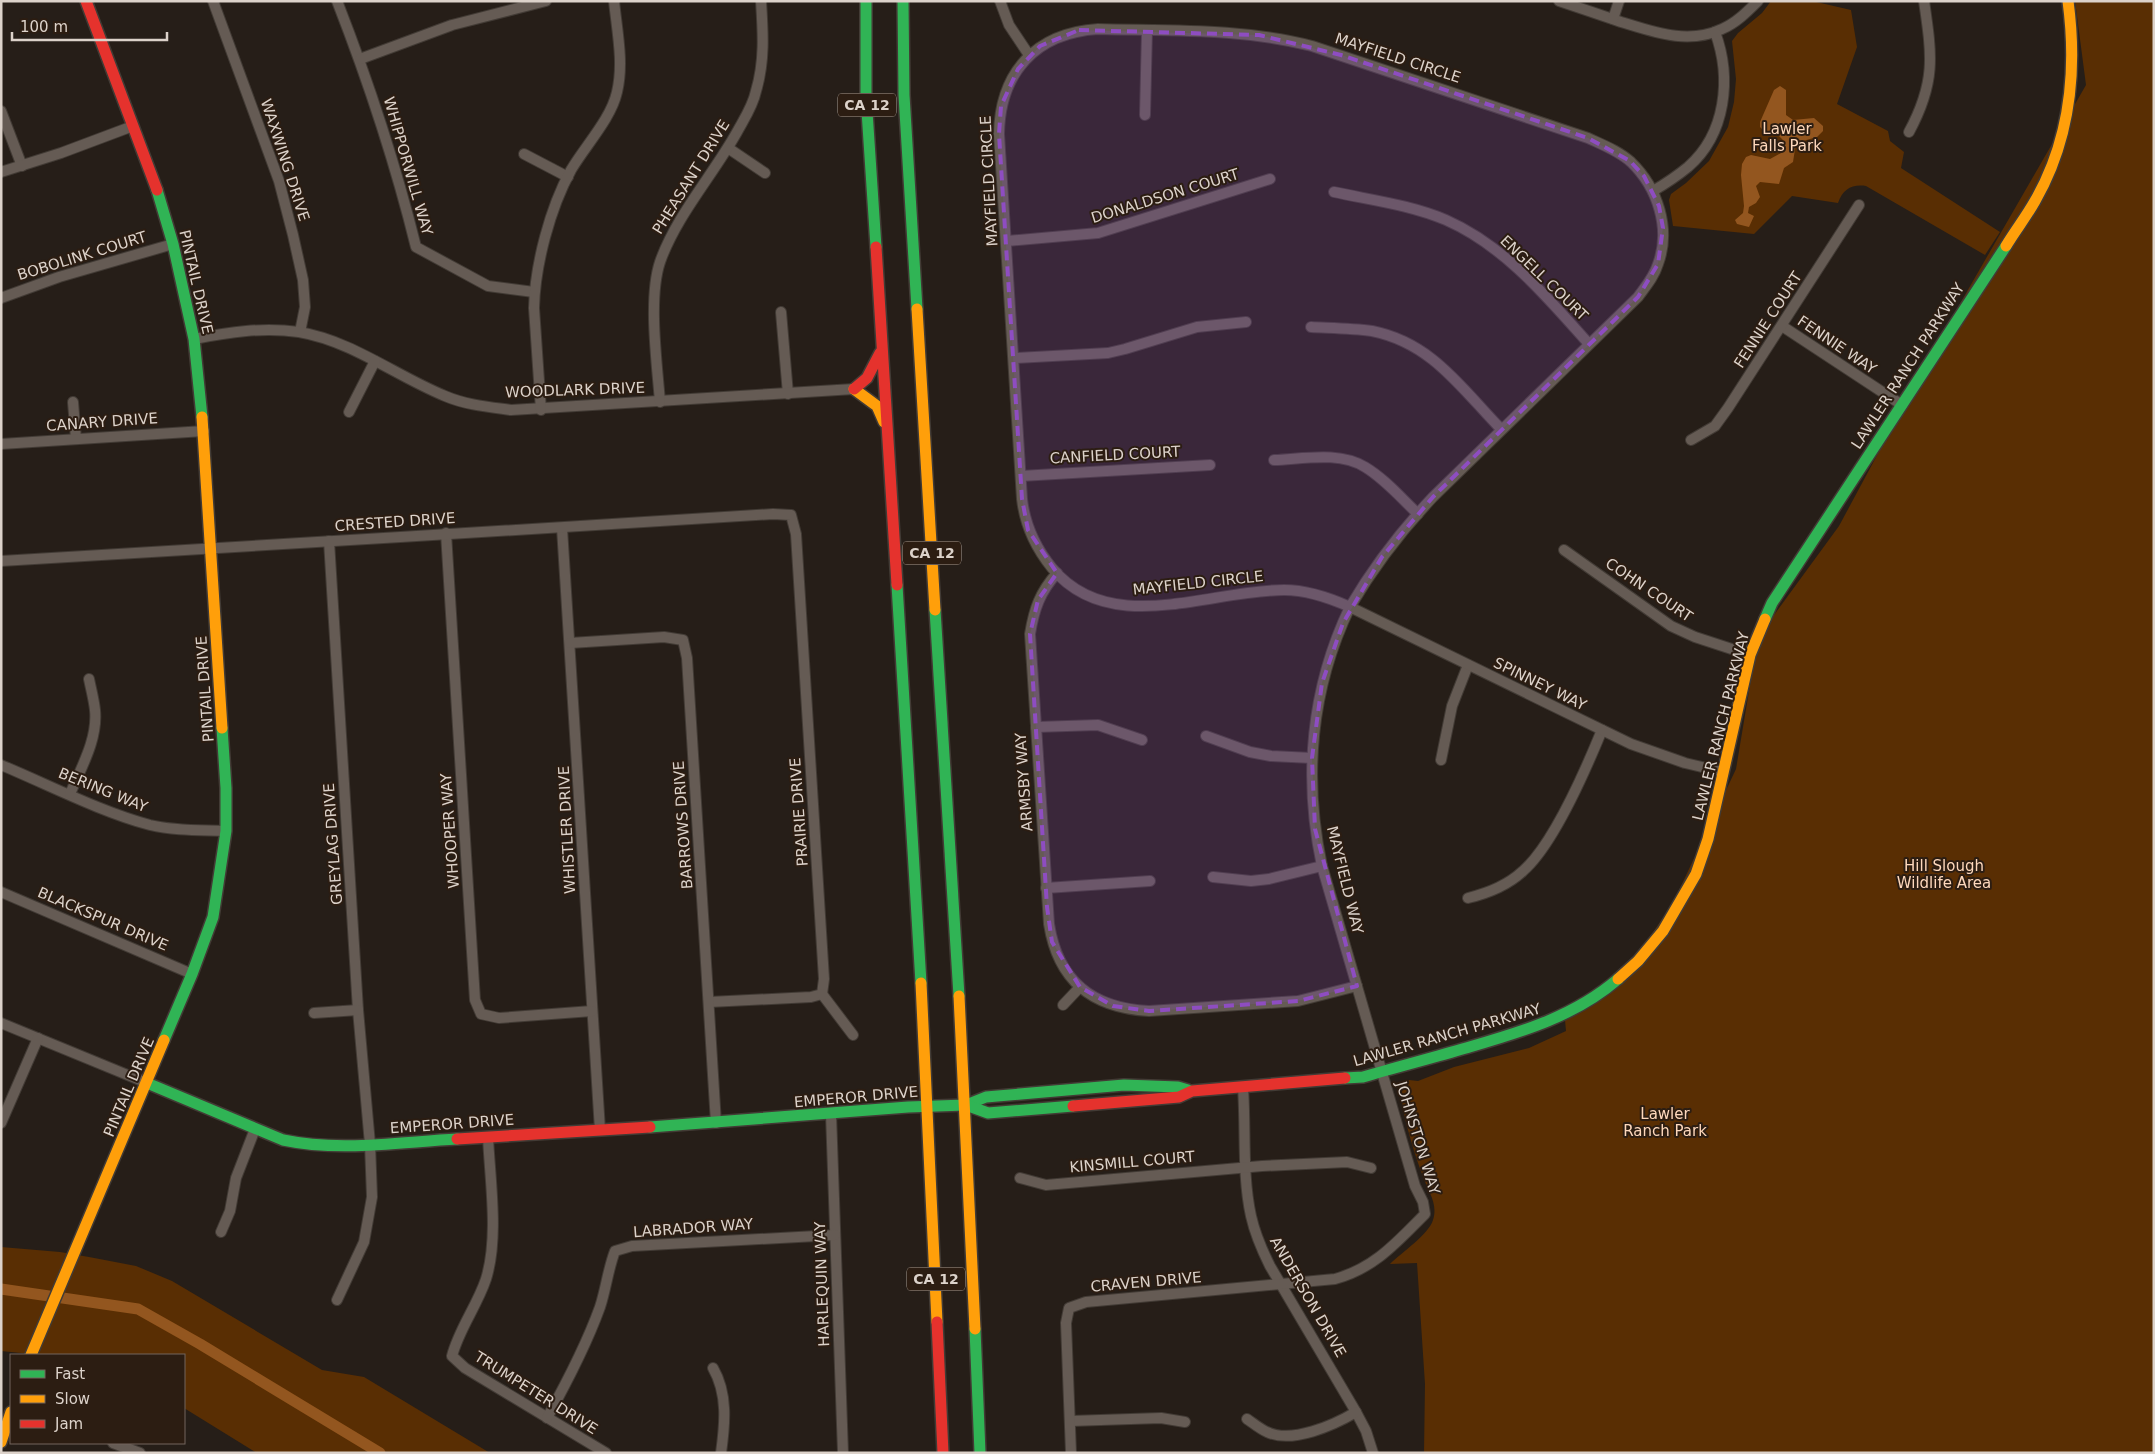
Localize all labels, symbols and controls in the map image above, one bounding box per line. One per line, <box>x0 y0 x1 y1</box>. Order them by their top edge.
scale bar <box>12 10 168 42</box>
text: 100 m <box>20 18 68 36</box>
street label: MAYFIELD CIRCLE <box>1333 29 1463 87</box>
road number: CA 12 <box>838 94 896 116</box>
street label: WHIPPORWILL WAY <box>380 95 437 238</box>
street label: WAXWING DRIVE <box>257 97 313 223</box>
street label: MAYFIELD CIRCLE <box>977 115 1001 247</box>
street label: PHEASANT DRIVE <box>649 117 733 237</box>
park label: Lawler Falls Park <box>1752 120 1822 155</box>
street label: DONALDSON COURT <box>1089 165 1242 227</box>
street label: BOBOLINK COURT <box>15 228 150 284</box>
street label: PINTAIL DRIVE <box>175 228 217 336</box>
street label: ENGELL COURT <box>1496 232 1592 325</box>
street label: FENNIE COURT <box>1730 268 1806 371</box>
street label: LAWLER RANCH PARKWAY <box>1848 279 1969 452</box>
street label: FENNIE WAY <box>1794 312 1881 379</box>
street label: WOODLARK DRIVE <box>505 379 645 401</box>
street label: CANARY DRIVE <box>46 409 158 435</box>
street label: CANFIELD COURT <box>1049 443 1182 467</box>
street label: CRESTED DRIVE <box>334 509 456 535</box>
road number: CA 12 <box>903 542 961 564</box>
street label: COHN COURT <box>1602 554 1697 626</box>
street label: MAYFIELD CIRCLE <box>1132 567 1264 599</box>
street label: LAWLER RANCH PARKWAY <box>1689 629 1753 822</box>
street label: PINTAIL DRIVE <box>192 635 218 743</box>
street label: SPINNEY WAY <box>1491 654 1590 715</box>
street label: ARMSBY WAY <box>1012 731 1036 832</box>
street label: PRAIRIE DRIVE <box>786 757 812 867</box>
street label: BARROWS DRIVE <box>670 760 696 890</box>
street label: BERING WAY <box>56 764 151 816</box>
street label: WHISTLER DRIVE <box>555 765 579 895</box>
street label: WHOOPER WAY <box>437 772 463 889</box>
street label: GREYLAG DRIVE <box>320 783 346 905</box>
street label: MAYFIELD WAY <box>1323 824 1367 937</box>
park label: Hill Slough Wildlife Area <box>1897 857 1991 892</box>
street label: BLACKSPUR DRIVE <box>35 883 171 955</box>
street label: LAWLER RANCH PARKWAY <box>1351 999 1544 1070</box>
street label: PINTAIL DRIVE <box>100 1034 158 1140</box>
street label: JOHNSTON WAY <box>1392 1078 1444 1198</box>
street label: EMPEROR DRIVE <box>793 1083 919 1111</box>
park label: Lawler Ranch Park <box>1623 1105 1707 1140</box>
street label: EMPEROR DRIVE <box>389 1111 515 1137</box>
street label: KINSMILL COURT <box>1069 1147 1196 1176</box>
street label: LABRADOR WAY <box>632 1215 754 1241</box>
street label: HARLEQUIN WAY <box>811 1220 833 1347</box>
street label: ANDERSON DRIVE <box>1266 1233 1350 1361</box>
road number: CA 12 <box>907 1268 965 1290</box>
street label: CRAVEN DRIVE <box>1090 1268 1202 1296</box>
street label: TRUMPETER DRIVE <box>470 1347 601 1438</box>
legend <box>10 1354 185 1444</box>
text: Fast <box>55 1365 85 1383</box>
text: Slow <box>55 1390 90 1408</box>
text: Jam <box>54 1415 83 1433</box>

